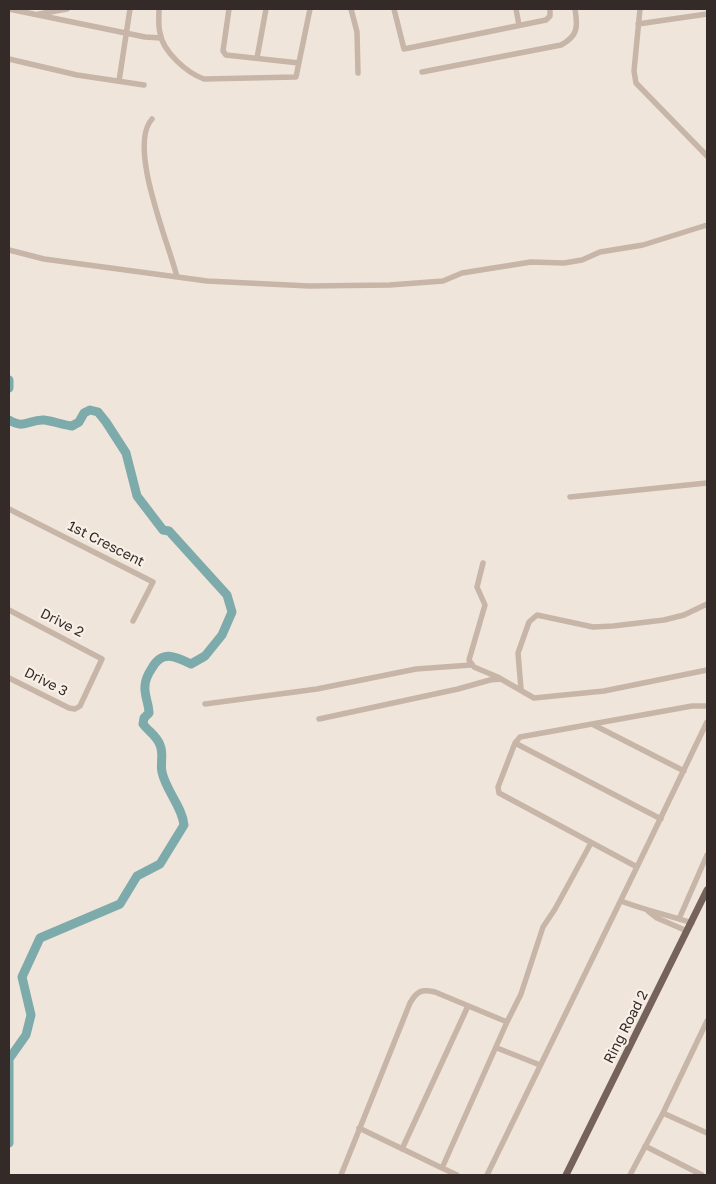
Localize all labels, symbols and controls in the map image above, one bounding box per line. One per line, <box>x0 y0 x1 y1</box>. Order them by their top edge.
street label: 1st Crescent <box>65 518 147 570</box>
street label: Drive 2 <box>38 605 86 641</box>
street label: Drive 3 <box>22 664 70 700</box>
street label: Ring Road 2 <box>600 988 652 1066</box>

